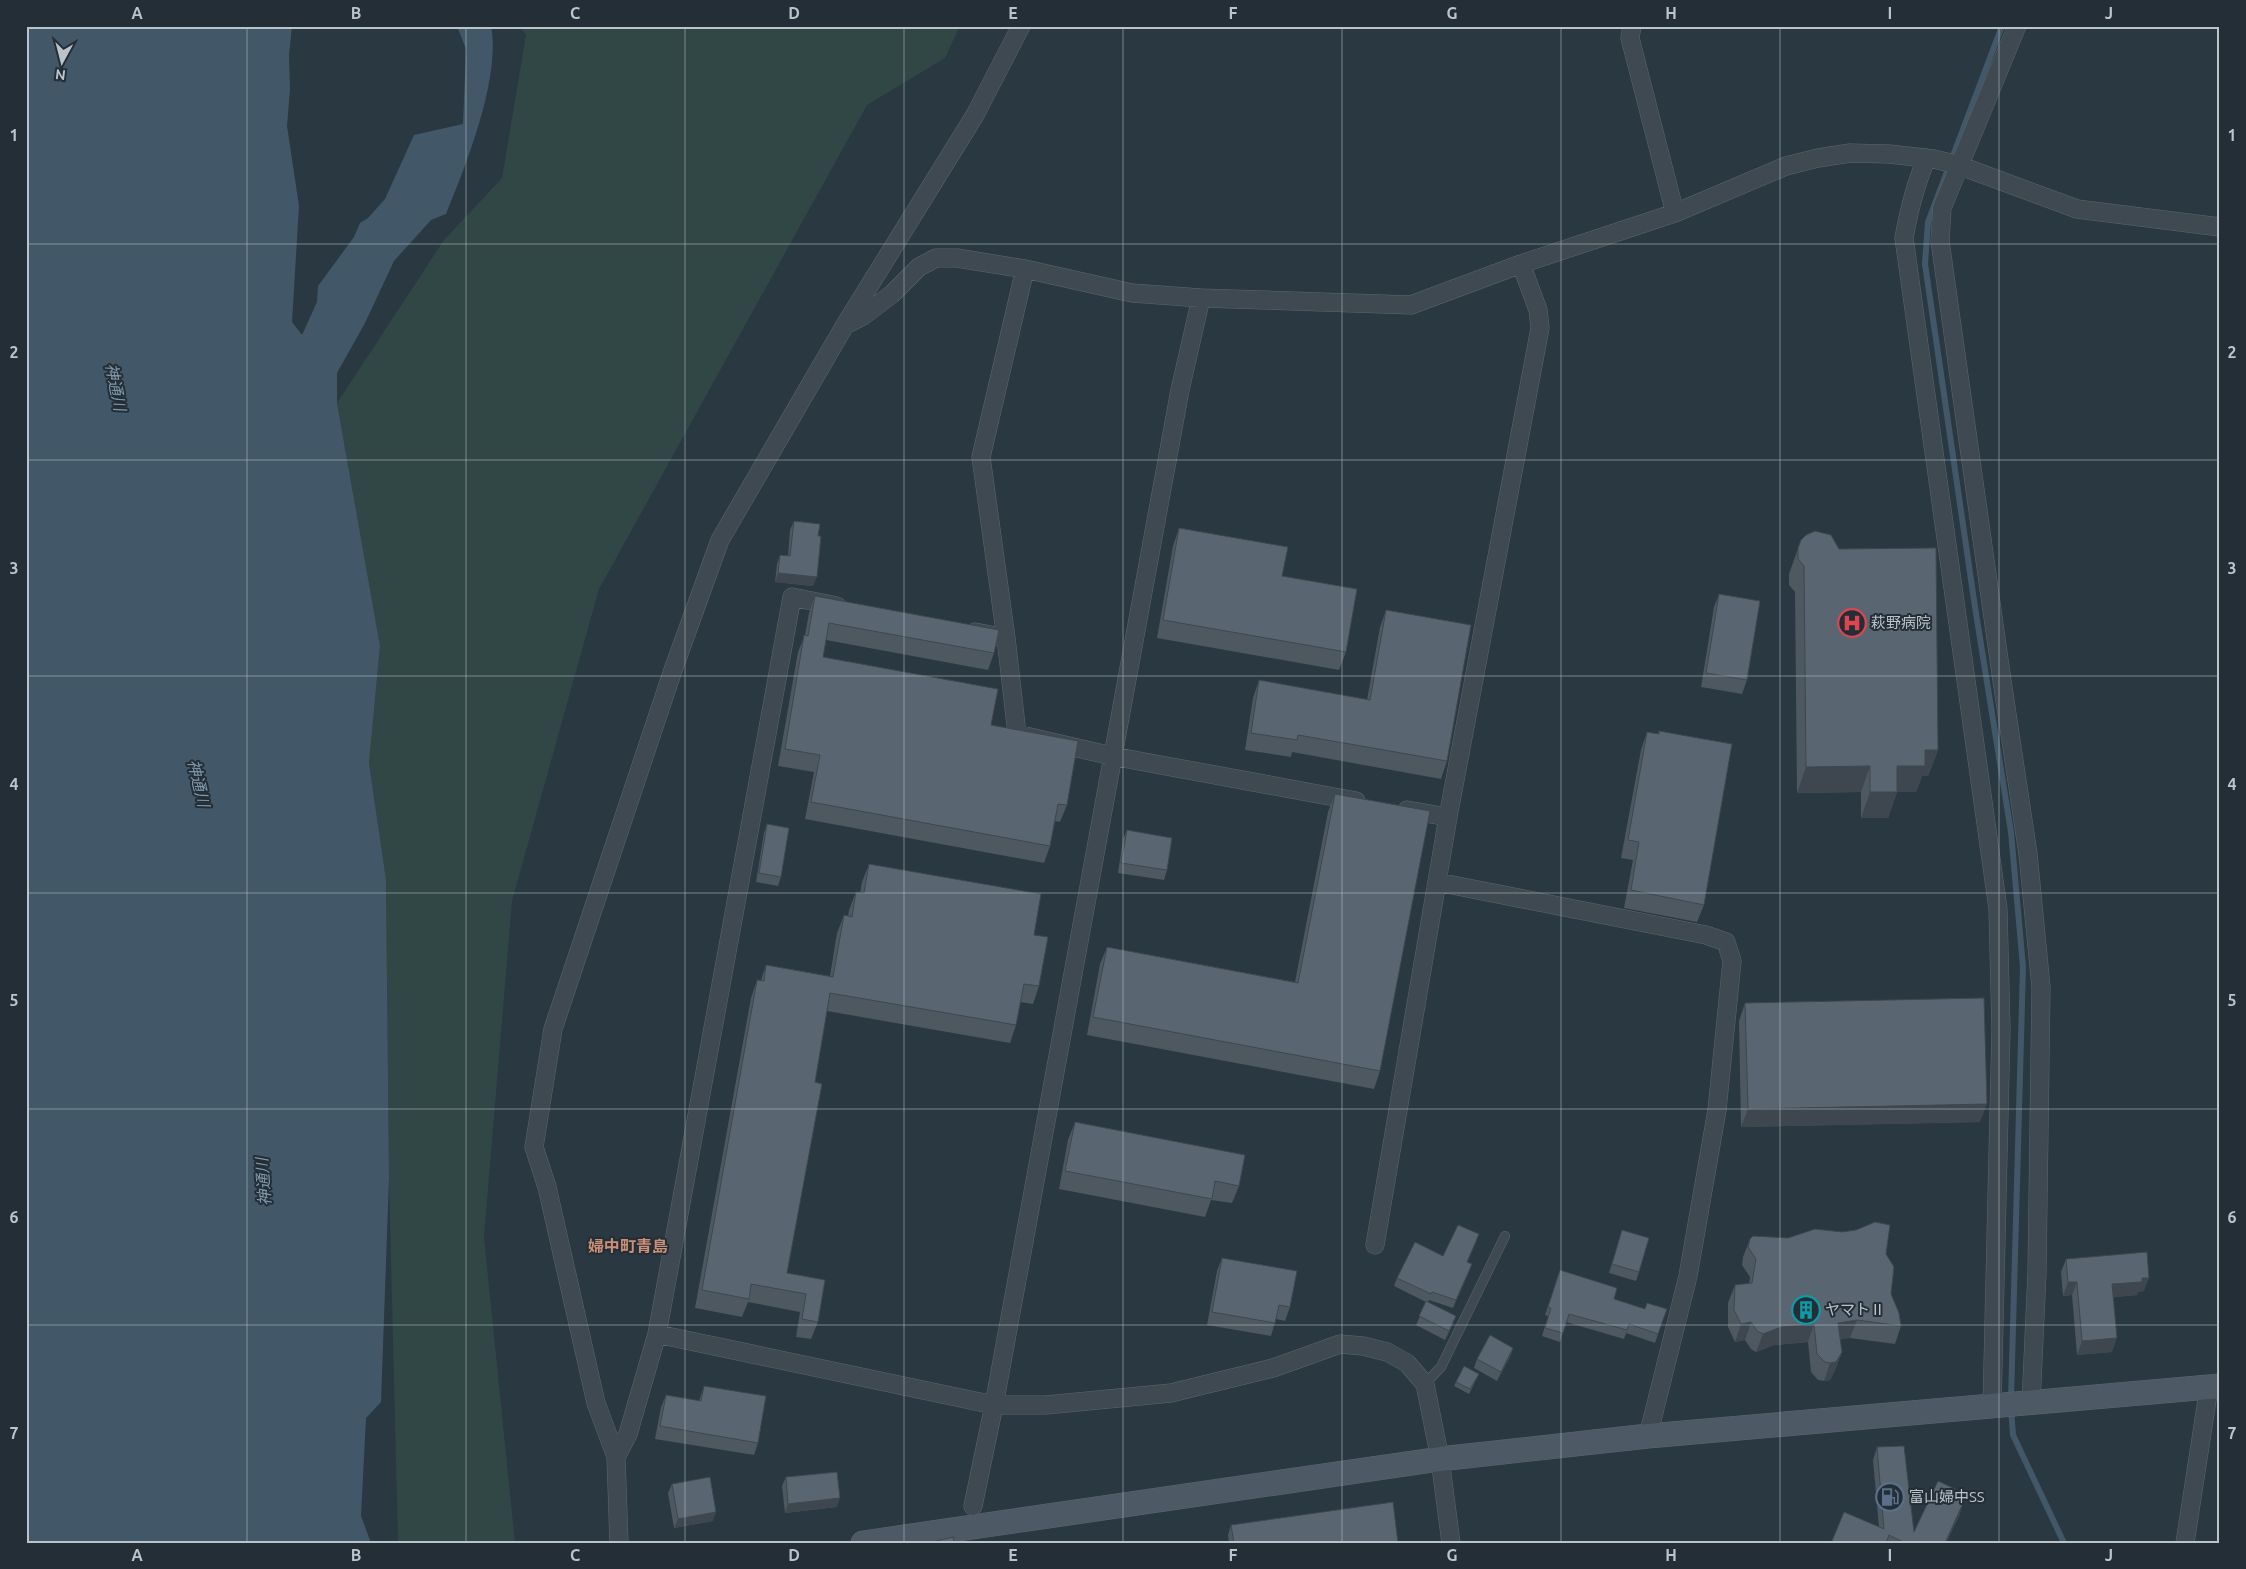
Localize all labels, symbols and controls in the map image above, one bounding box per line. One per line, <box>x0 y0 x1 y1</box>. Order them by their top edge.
text: A <box>131 4 143 22</box>
text: B <box>351 4 361 22</box>
text: C <box>570 4 580 22</box>
text: D <box>788 4 800 22</box>
text: E <box>1008 4 1018 22</box>
text: F <box>1229 4 1238 22</box>
text: G <box>1446 4 1458 22</box>
text: H <box>1665 4 1677 22</box>
text: I <box>1888 4 1892 22</box>
text: J <box>2105 4 2113 22</box>
north arrow <box>38 38 88 88</box>
text: N <box>54 66 67 83</box>
text: 1 <box>9 126 19 144</box>
text: 1 <box>2227 126 2237 144</box>
text: 2 <box>9 343 19 361</box>
text: 2 <box>2227 343 2237 361</box>
water label: 神通川 <box>103 362 130 414</box>
text: 3 <box>9 559 19 577</box>
text: 3 <box>2227 559 2237 577</box>
hospital icon: 萩野病院 <box>1837 608 1867 638</box>
place label: 萩野病院 <box>1871 614 1931 631</box>
water label: 神通川 <box>185 758 214 810</box>
text: 4 <box>9 775 19 793</box>
text: 4 <box>2227 775 2237 793</box>
text: 5 <box>9 991 19 1009</box>
text: 5 <box>2227 991 2237 1009</box>
water label: 神通川 <box>252 1155 274 1207</box>
text: 6 <box>9 1208 19 1226</box>
text: 6 <box>2227 1208 2237 1226</box>
district label: 婦中町青島 <box>588 1237 668 1255</box>
building icon: ヤマトⅡ <box>1791 1295 1821 1325</box>
place label: ヤマトⅡ <box>1825 1301 1885 1318</box>
text: 7 <box>9 1424 19 1442</box>
text: 7 <box>2227 1424 2237 1442</box>
fuel station icon: 富山婦中SS <box>1875 1482 1905 1512</box>
place label: 富山婦中SS <box>1909 1488 1985 1505</box>
text: A <box>131 1546 143 1564</box>
text: B <box>351 1546 361 1564</box>
text: C <box>570 1546 580 1564</box>
text: D <box>788 1546 800 1564</box>
text: E <box>1008 1546 1018 1564</box>
text: F <box>1229 1546 1238 1564</box>
text: G <box>1446 1546 1458 1564</box>
text: H <box>1665 1546 1677 1564</box>
text: I <box>1888 1546 1892 1564</box>
text: J <box>2105 1546 2113 1564</box>

